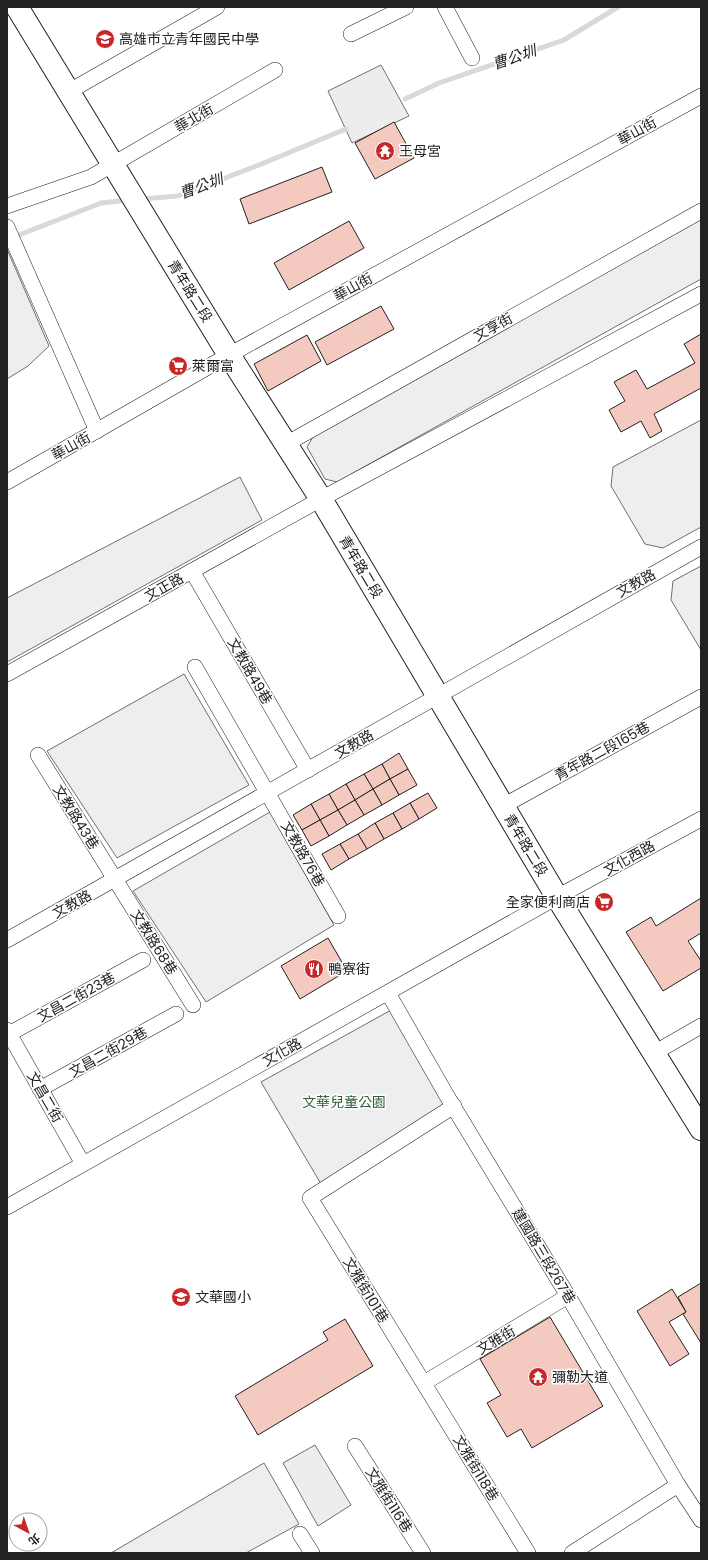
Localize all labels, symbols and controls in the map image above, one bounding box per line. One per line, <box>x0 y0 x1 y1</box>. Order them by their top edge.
school or university icon: 高雄市立青年國民中學 <box>94 28 116 50</box>
place label: 高雄市立青年國民中學 <box>119 29 259 49</box>
water label: 曹公圳 <box>489 39 541 74</box>
street label: 華北街 <box>171 99 217 137</box>
street label: 華山街 <box>614 112 660 150</box>
temple icon: 王母宮 <box>374 140 396 162</box>
place label: 王母宮 <box>399 141 441 161</box>
water label: 曹公圳 <box>176 168 228 204</box>
street label: 青年路二段 <box>163 256 217 326</box>
street label: 華山街 <box>330 268 376 306</box>
street label: 文享街 <box>470 308 516 346</box>
supermarket icon: 萊爾富 <box>167 355 189 377</box>
place label: 萊爾富 <box>192 356 234 376</box>
street label: 華山街 <box>48 427 94 465</box>
street label: 青年路二段 <box>334 532 388 602</box>
street label: 文教路 <box>613 564 659 602</box>
street label: 文正路 <box>141 568 187 606</box>
street label: 文教路49巷 <box>223 634 277 708</box>
street label: 青年路二段165巷 <box>551 717 653 785</box>
street label: 文教路 <box>331 725 377 763</box>
street label: 文教路43巷 <box>48 781 104 853</box>
street label: 青年路二段 <box>499 810 553 880</box>
street label: 文教路76巷 <box>276 818 330 890</box>
street label: 文化西路 <box>600 836 658 880</box>
street label: 文教路 <box>49 885 95 923</box>
supermarket icon: 全家便利商店 <box>593 891 615 913</box>
place label: 全家便利商店 <box>506 892 590 912</box>
street label: 文教路68巷 <box>126 905 182 979</box>
restaurant icon: 鴨寮街 <box>303 958 325 980</box>
place label: 鴨寮街 <box>328 959 370 979</box>
street label: 文昌二街23巷 <box>33 967 119 1027</box>
street label: 文昌二街29巷 <box>65 1022 151 1082</box>
street label: 文化路 <box>259 1033 305 1071</box>
street label: 文昌二街 <box>22 1068 68 1126</box>
park label: 文華兒童公園 <box>302 1092 386 1112</box>
street label: 建國路三段267巷 <box>507 1204 581 1308</box>
street label: 文雅街101巷 <box>338 1253 394 1327</box>
school or university icon: 文華國小 <box>170 1286 192 1308</box>
place label: 文華國小 <box>195 1287 251 1307</box>
street label: 文雅街 <box>473 1321 519 1359</box>
temple icon: 彌勒大道 <box>527 1366 549 1388</box>
place label: 彌勒大道 <box>552 1367 608 1387</box>
street label: 文雅街118巷 <box>448 1431 504 1505</box>
street label: 文雅街116巷 <box>361 1463 417 1537</box>
north arrow <box>8 1512 48 1552</box>
text: 北 <box>25 1530 44 1549</box>

